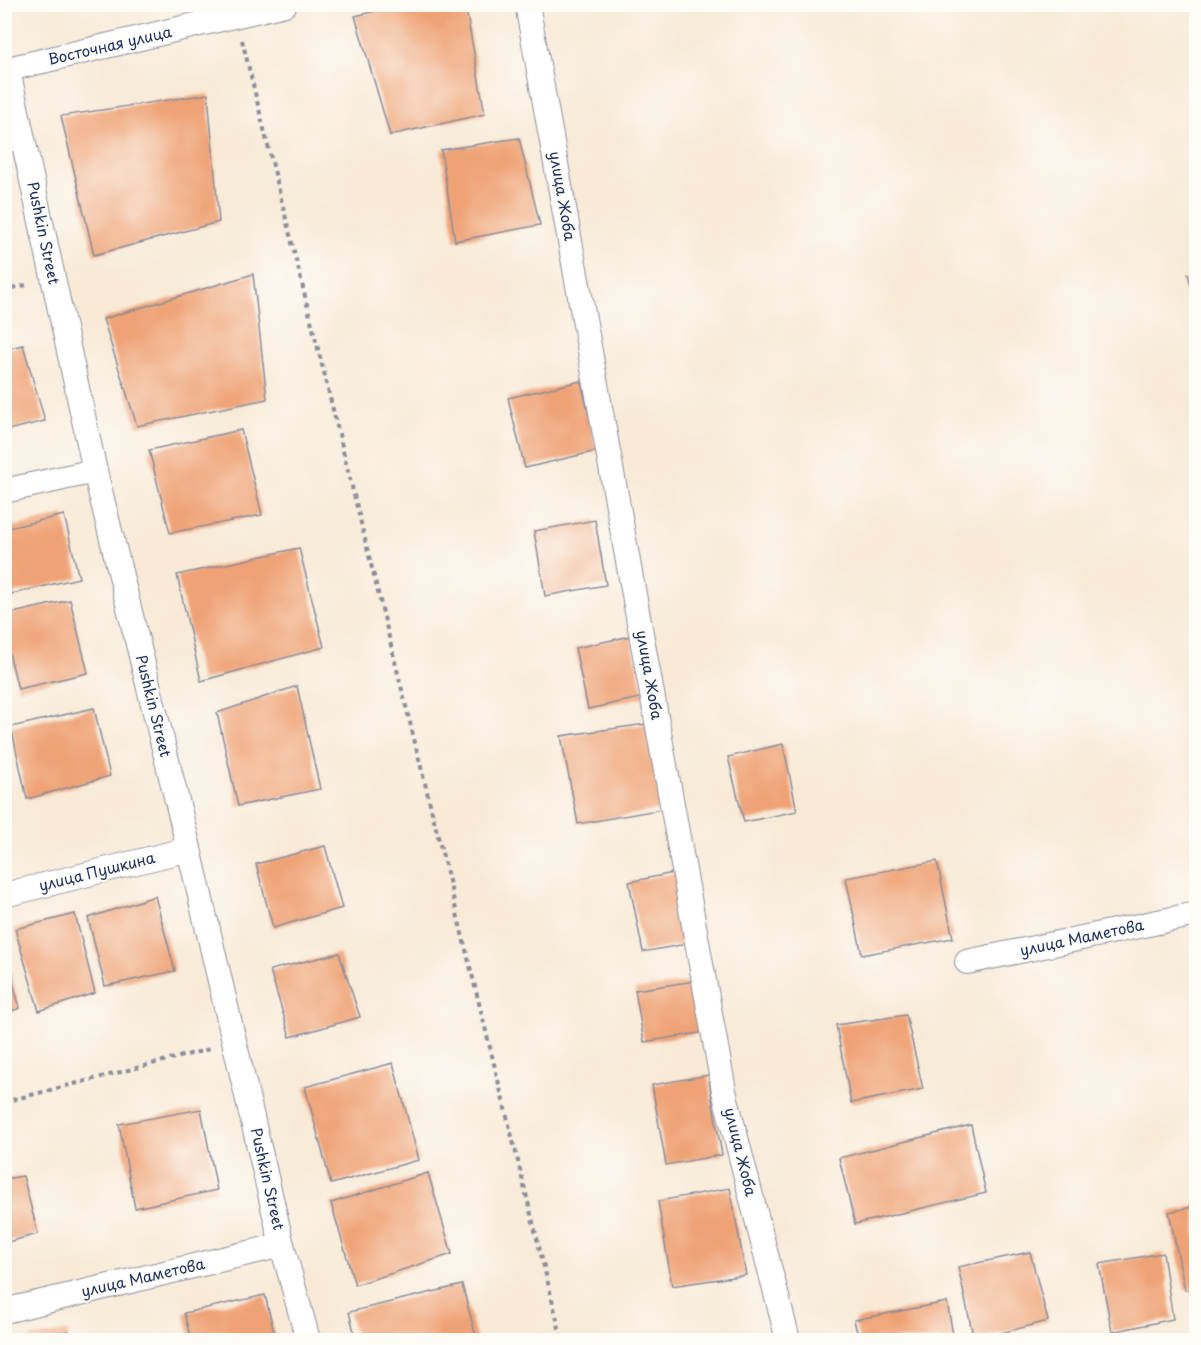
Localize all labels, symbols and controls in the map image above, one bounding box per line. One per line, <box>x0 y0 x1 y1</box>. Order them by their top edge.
street label: Восточная улица <box>45 19 174 70</box>
street label: улица Жоба <box>544 149 583 243</box>
street label: Pushkin Street <box>22 179 67 286</box>
street label: улица Жоба <box>631 628 670 722</box>
street label: Pushkin Street <box>131 652 178 759</box>
street label: улица Пушкина <box>36 845 158 896</box>
street label: улица Маметова <box>1018 912 1146 961</box>
street label: улица Жоба <box>719 1105 764 1199</box>
street label: Pushkin Street <box>246 1125 291 1232</box>
street label: улица Маметова <box>79 1251 207 1302</box>

